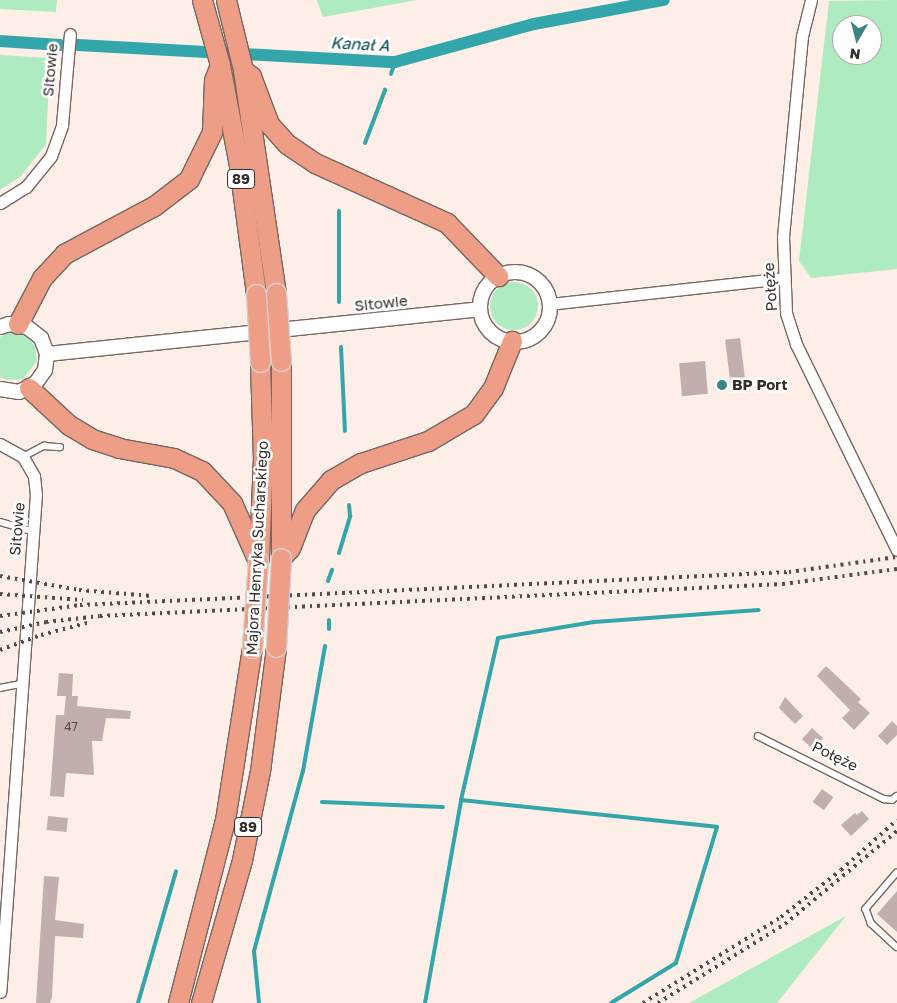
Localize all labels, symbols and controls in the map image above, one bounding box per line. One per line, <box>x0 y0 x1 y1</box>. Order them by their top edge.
north arrow <box>832 15 882 65</box>
water label: Kanał A <box>330 33 390 55</box>
street label: Sitowie <box>39 43 61 97</box>
text: N <box>849 45 861 64</box>
road number: 89 <box>226 168 256 190</box>
street label: Połęże <box>759 262 781 312</box>
street label: Sitowie <box>354 291 408 315</box>
place label: BP Port <box>732 376 787 394</box>
marker: BP Port <box>716 379 728 391</box>
street label: Majora Henryka Sucharskiego <box>242 440 272 656</box>
street label: Sitowie <box>6 502 28 556</box>
house number: 47 <box>64 720 78 734</box>
street label: Połęże <box>809 737 861 775</box>
road number: 89 <box>233 816 263 839</box>

